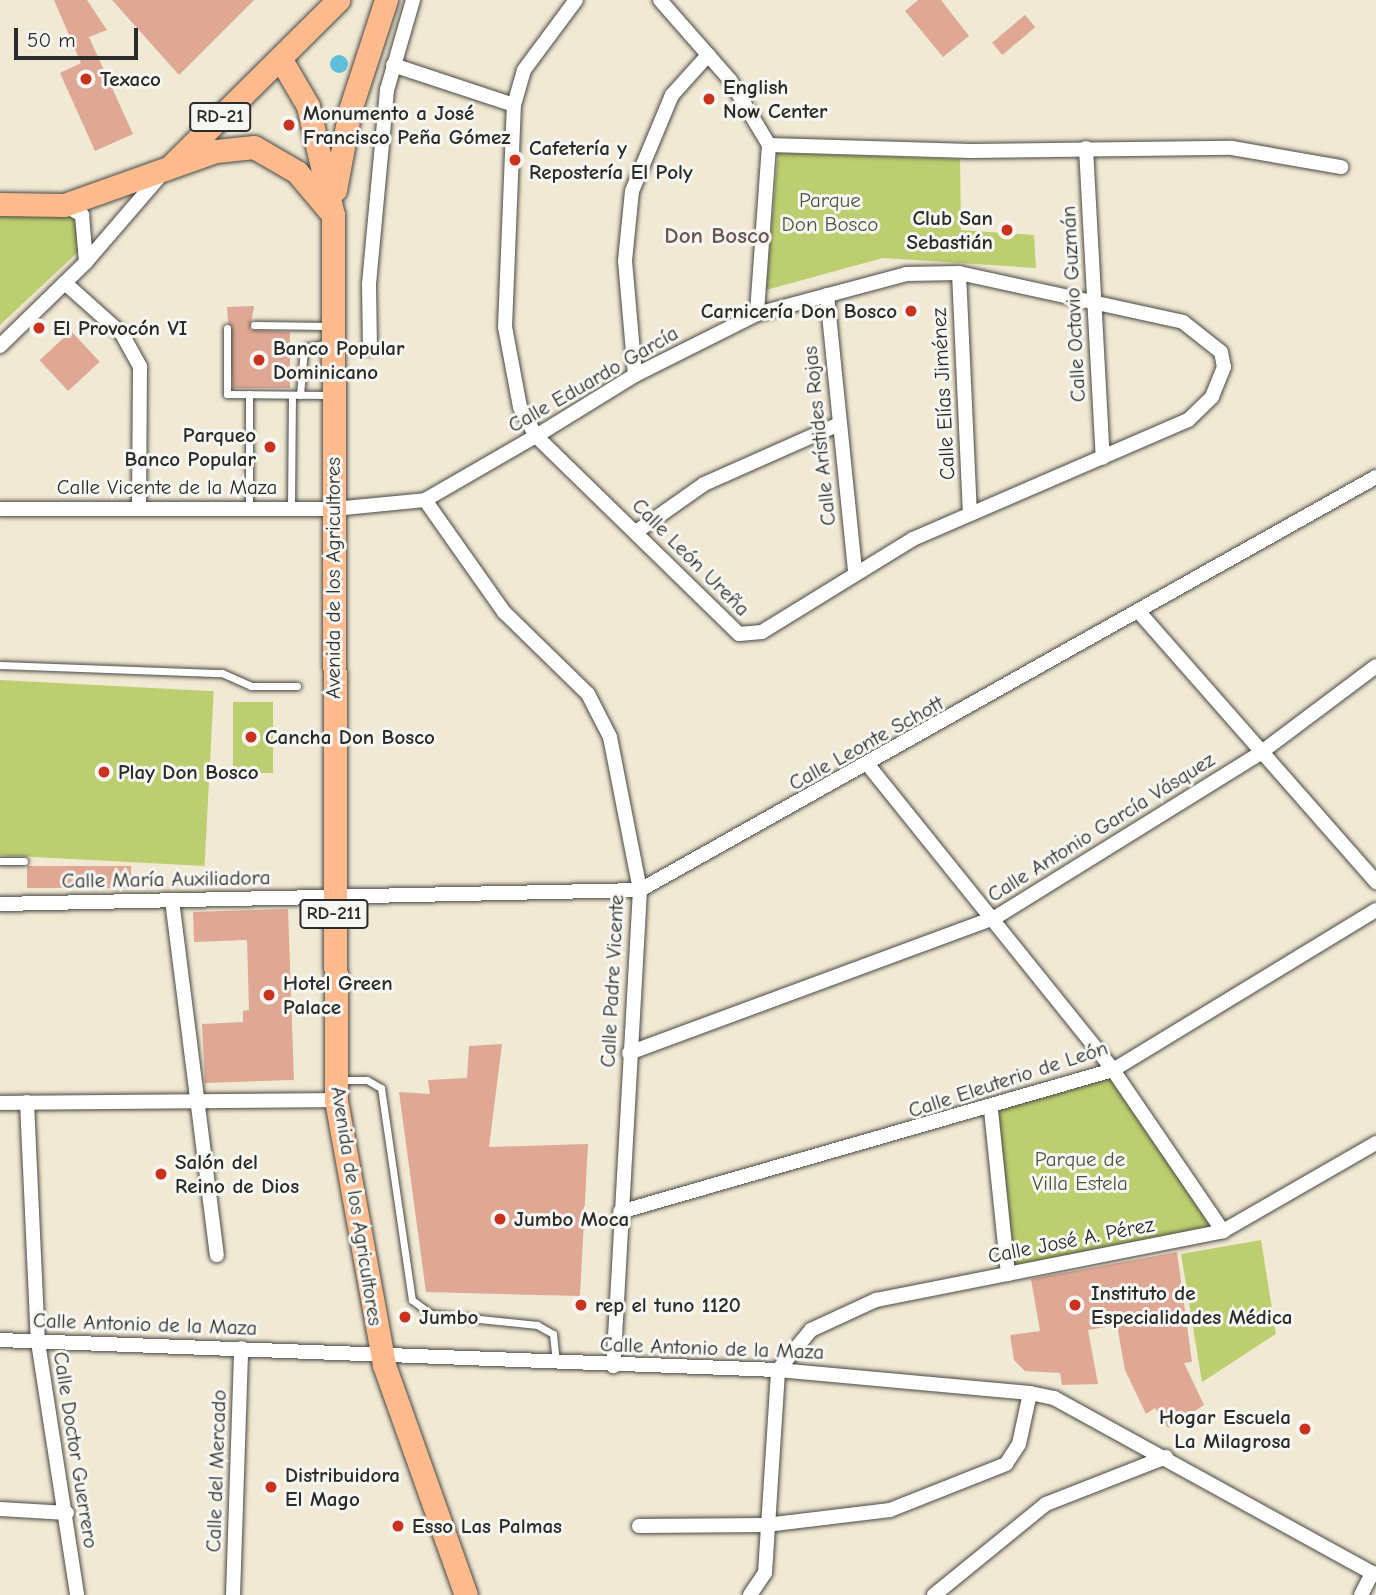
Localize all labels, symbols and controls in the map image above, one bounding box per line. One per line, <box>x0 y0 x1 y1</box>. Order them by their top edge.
scale bar <box>18 14 142 58</box>
text: 50 m <box>27 28 76 52</box>
place label: Texaco <box>100 66 161 92</box>
marker: Texaco <box>78 71 94 87</box>
place label: English Now Center <box>723 74 828 124</box>
marker: English Now Center <box>701 91 717 107</box>
place label: Monumento a José Francisco Peña Gómez <box>303 100 510 150</box>
road number: RD-21 <box>188 102 252 132</box>
marker: Monumento a José Francisco Peña Gómez <box>281 117 297 133</box>
place label: Cafetería y Repostería El Poly <box>529 135 693 185</box>
marker: Cafetería y Repostería El Poly <box>507 152 523 168</box>
park label: Parque Don Bosco <box>782 187 878 237</box>
place label: Club San Sebastián <box>907 205 993 255</box>
street label: Calle Octavio Guzmán <box>1055 205 1091 403</box>
district label: Don Bosco <box>664 222 770 250</box>
marker: Club San Sebastián <box>999 222 1015 238</box>
place label: Carnicería Don Bosco <box>701 298 897 324</box>
marker: Carnicería Don Bosco <box>903 303 919 319</box>
street label: Calle Elías Jiménez <box>926 307 960 481</box>
place label: El Provocón VI <box>53 315 187 341</box>
marker: El Provocón VI <box>31 320 47 336</box>
street label: Calle Eduardo García <box>504 320 682 438</box>
place label: Banco Popular Dominicano <box>273 335 404 385</box>
street label: Calle Arístides Rojas <box>797 345 841 527</box>
marker: Banco Popular Dominicano <box>251 352 267 368</box>
place label: Parqueo Banco Popular <box>125 422 256 472</box>
marker: Parqueo Banco Popular <box>262 439 278 455</box>
street label: Avenida de los Agricultores <box>320 457 346 699</box>
street label: Calle Vicente de la Maza <box>57 474 277 500</box>
street label: Calle León Ureña <box>627 493 755 621</box>
street label: Calle Leonte Schott <box>784 690 948 796</box>
place label: Cancha Don Bosco <box>265 724 435 750</box>
marker: Cancha Don Bosco <box>243 729 259 745</box>
street label: Calle Antonio García Vásquez <box>983 747 1219 907</box>
place label: Play Don Bosco <box>118 759 258 785</box>
marker: Play Don Bosco <box>96 764 112 780</box>
street label: Calle María Auxiliadora <box>61 865 271 893</box>
street label: Calle Padre Vicente <box>595 894 629 1068</box>
road number: RD-211 <box>299 898 369 930</box>
place label: Hotel Green Palace <box>283 970 393 1020</box>
marker: Hotel Green Palace <box>261 987 277 1003</box>
street label: Calle Eleuterio de León <box>905 1035 1111 1123</box>
street label: Avenida de los Agricultores <box>326 1085 388 1327</box>
park label: Parque de Villa Estela <box>1032 1146 1128 1196</box>
place label: Salón del Reino de Dios <box>175 1149 299 1199</box>
marker: Salón del Reino de Dios <box>153 1166 169 1182</box>
place label: Jumbo Moca <box>514 1206 629 1232</box>
marker: Jumbo Moca <box>492 1211 508 1227</box>
street label: Calle José A. Pérez <box>986 1212 1156 1268</box>
place label: Instituto de Especialidades Médica <box>1091 1280 1292 1330</box>
place label: rep el tuno 1120 <box>595 1292 741 1318</box>
marker: Instituto de Especialidades Médica <box>1065 1295 1085 1315</box>
marker: rep el tuno 1120 <box>573 1297 589 1313</box>
place label: Jumbo <box>419 1304 478 1330</box>
street label: Calle Antonio de la Maza <box>32 1307 258 1341</box>
marker: Jumbo <box>397 1309 413 1325</box>
street label: Calle Antonio de la Maza <box>599 1331 825 1365</box>
street label: Calle Doctor Guerrero <box>48 1350 104 1550</box>
street label: Calle del Mercado <box>201 1389 231 1553</box>
place label: Hogar Escuela La Milagrosa <box>1159 1404 1291 1454</box>
marker: Hogar Escuela La Milagrosa <box>1297 1421 1313 1437</box>
place label: Distribuidora El Mago <box>285 1462 400 1512</box>
marker: Distribuidora El Mago <box>263 1479 279 1495</box>
place label: Esso Las Palmas <box>412 1513 562 1539</box>
marker: Esso Las Palmas <box>390 1518 406 1534</box>

